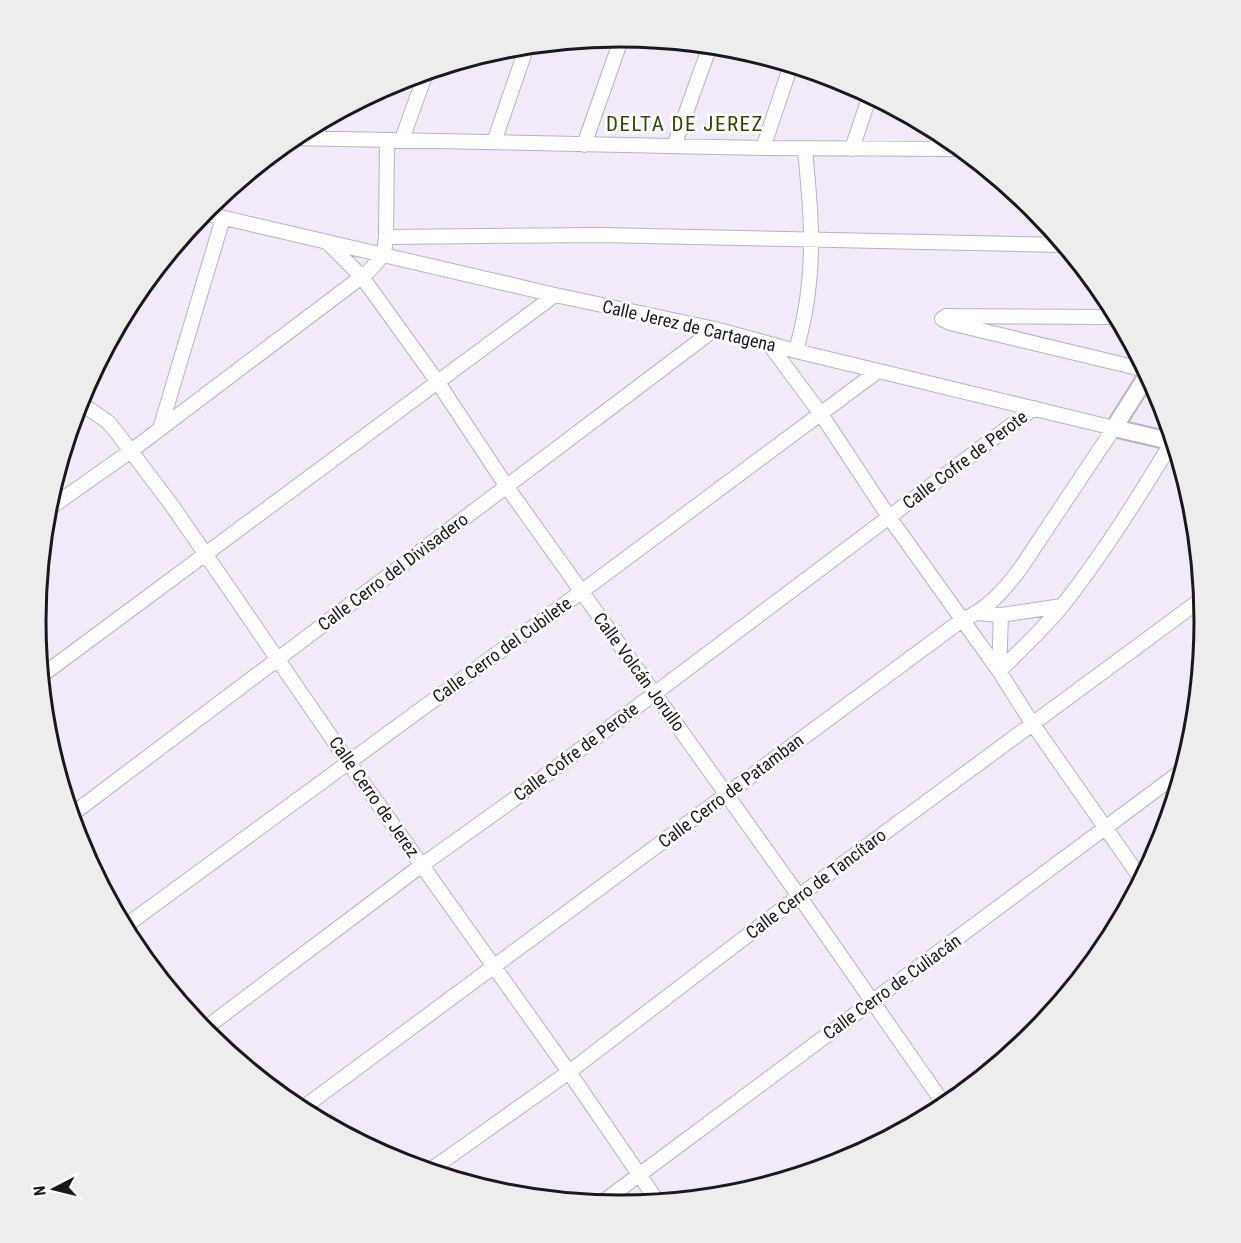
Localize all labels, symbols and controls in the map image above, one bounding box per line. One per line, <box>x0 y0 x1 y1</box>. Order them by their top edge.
district label: DELTA DE JEREZ <box>606 112 764 136</box>
street label: Calle Jerez de Cartagena <box>600 295 778 356</box>
street label: Calle Cofre de Perote <box>898 406 1031 513</box>
street label: Calle Cerro del Divisadero <box>313 508 472 635</box>
street label: Calle Cerro del Cubilete <box>428 592 575 707</box>
street label: Calle Volcán Jorullo <box>589 608 689 735</box>
street label: Calle Cofre de Perote <box>509 698 642 805</box>
street label: Calle Cerro de Patamban <box>654 729 807 852</box>
street label: Calle Cerro de Jerez <box>325 732 424 861</box>
street label: Calle Cerro de Tancítaro <box>742 824 890 943</box>
street label: Calle Cerro de Culiacán <box>819 930 965 1044</box>
north arrow <box>24 1159 84 1219</box>
text: N <box>30 1185 50 1197</box>

